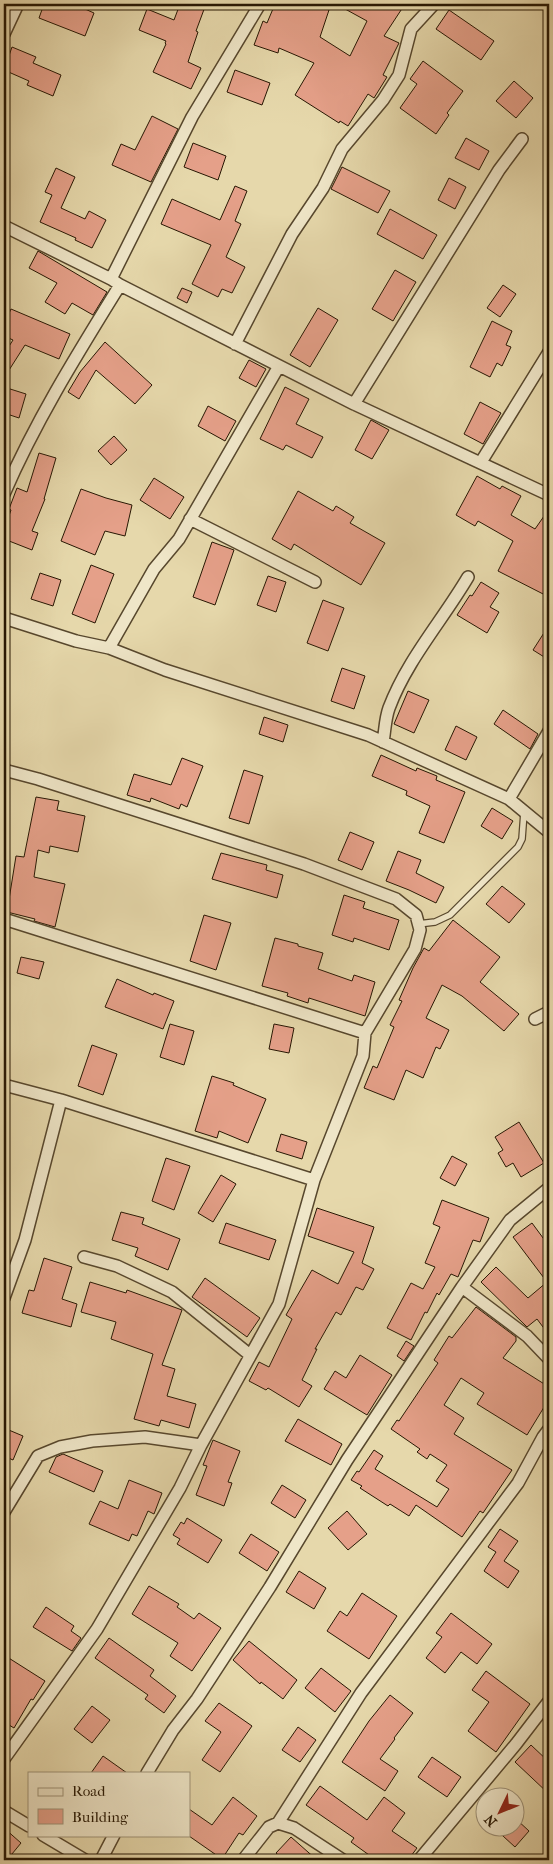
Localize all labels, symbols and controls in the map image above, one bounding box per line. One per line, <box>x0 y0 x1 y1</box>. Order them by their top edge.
legend <box>28 1772 190 1836</box>
text: Road <box>72 1782 106 1800</box>
north arrow <box>476 1786 526 1836</box>
text: Building <box>72 1808 129 1826</box>
text: N <box>481 1811 501 1830</box>

